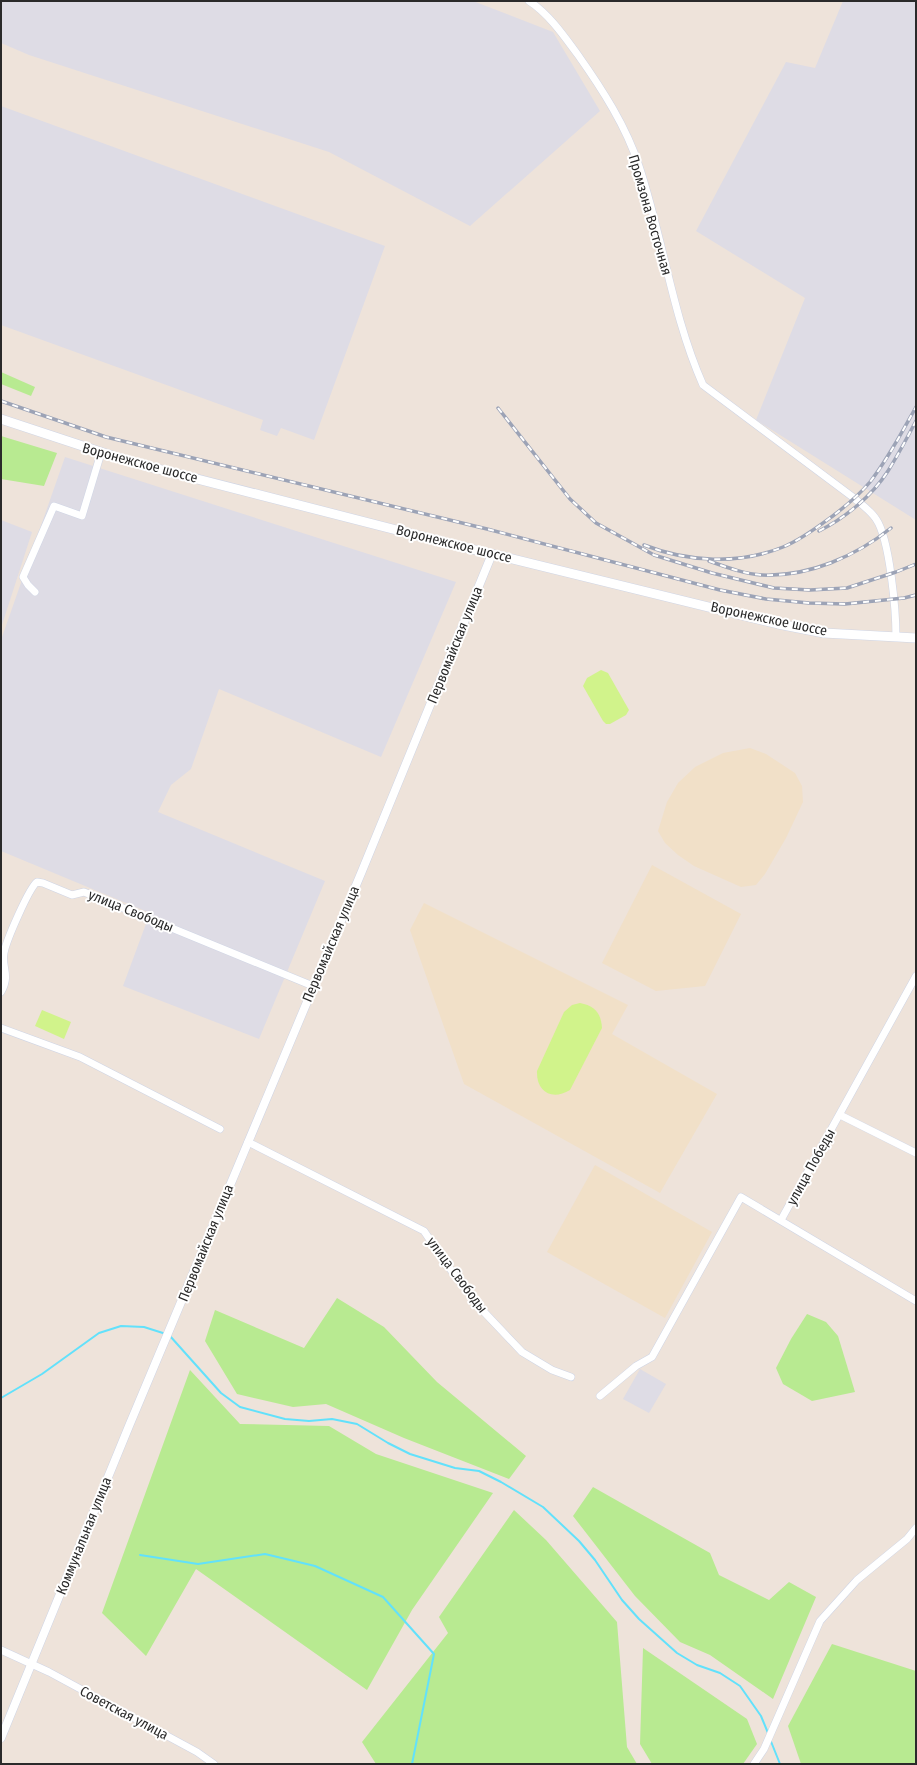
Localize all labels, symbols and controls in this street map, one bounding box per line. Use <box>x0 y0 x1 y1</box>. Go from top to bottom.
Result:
street label: Промзона Восточная <box>625 153 675 277</box>
street label: Воронежское шоссе <box>80 439 200 487</box>
street label: Воронежское шоссе <box>394 521 514 567</box>
street label: Первомайская улица <box>424 584 486 706</box>
street label: Воронежское шоссе <box>709 598 829 640</box>
street label: Первомайская улица <box>299 883 363 1005</box>
street label: улица Свободы <box>86 886 176 936</box>
street label: улица Победы <box>783 1126 839 1208</box>
street label: Первомайская улица <box>175 1182 237 1304</box>
street label: улица Свободы <box>423 1234 491 1316</box>
street label: Коммунальная улица <box>53 1475 115 1597</box>
street label: Советская улица <box>77 1683 171 1743</box>

